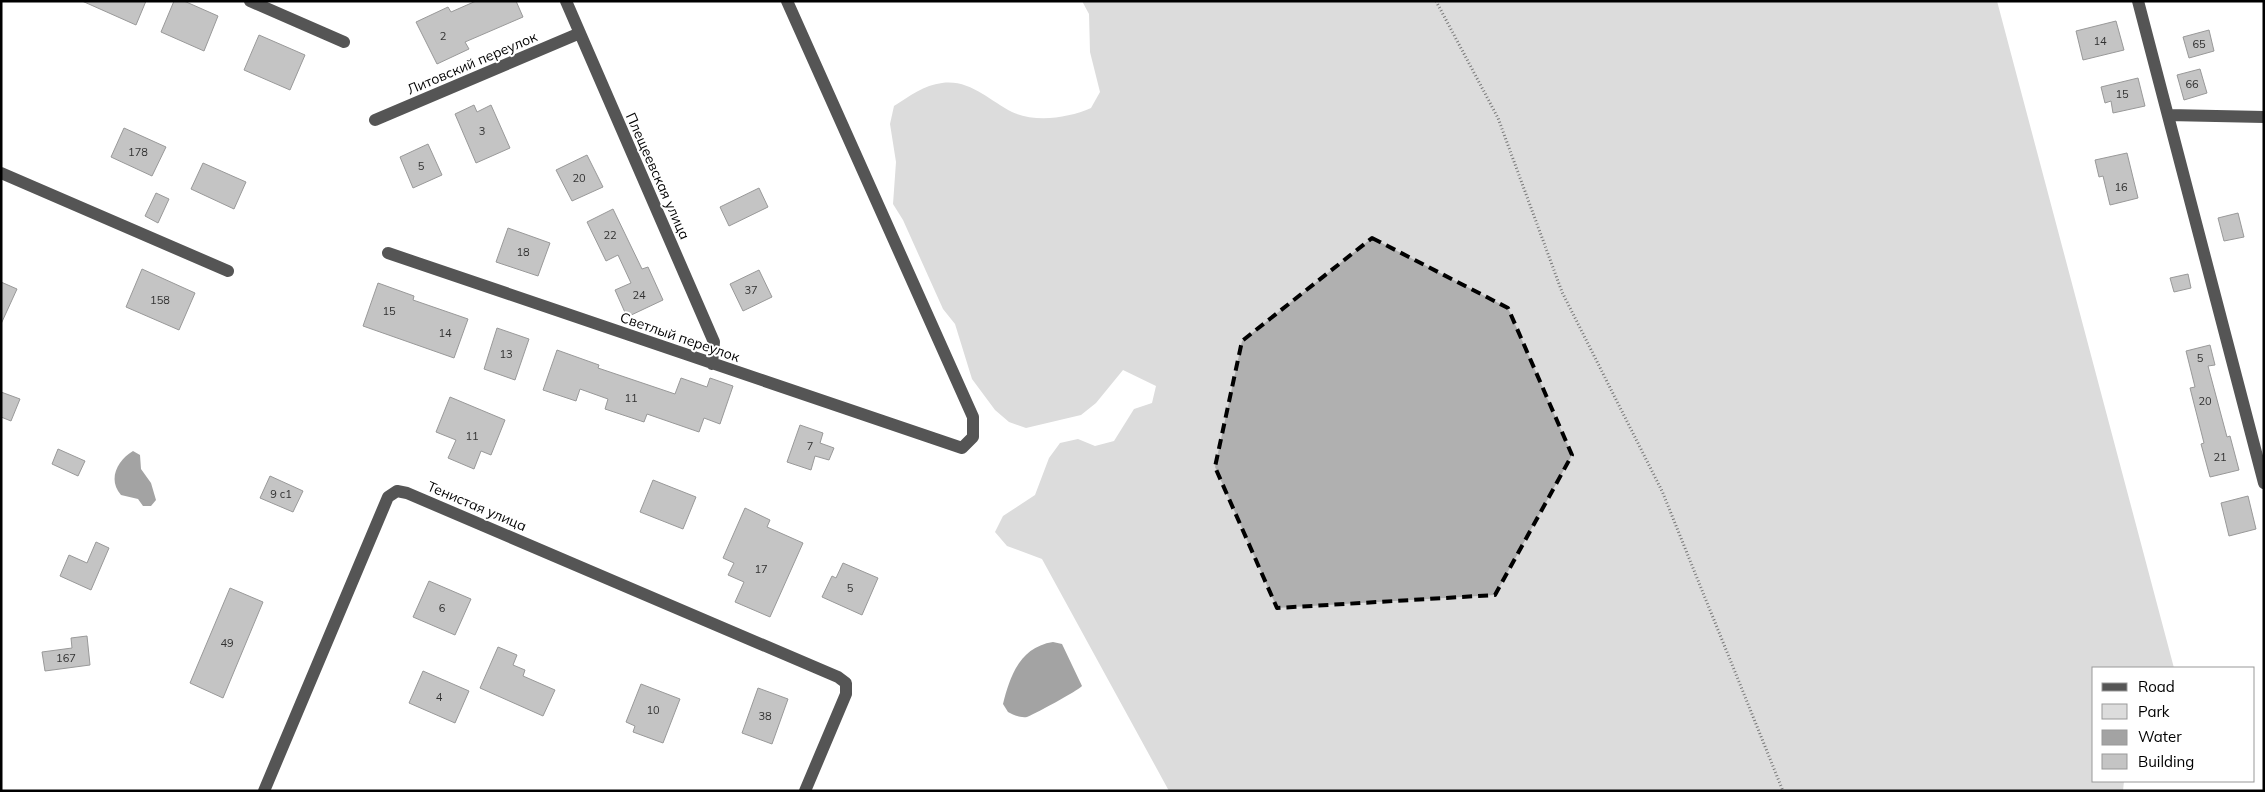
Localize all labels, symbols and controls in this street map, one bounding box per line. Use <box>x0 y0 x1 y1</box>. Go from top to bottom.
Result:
street label: Литовский переулок <box>404 27 540 99</box>
house number: 2 <box>440 29 447 43</box>
house number: 14 <box>2093 34 2107 48</box>
house number: 65 <box>2192 37 2206 51</box>
house number: 66 <box>2185 77 2199 91</box>
house number: 15 <box>2115 87 2129 101</box>
street label: Плещеевская улица <box>622 110 694 242</box>
house number: 3 <box>479 124 485 138</box>
house number: 178 <box>128 145 148 159</box>
house number: 5 <box>418 159 425 173</box>
house number: 20 <box>572 171 586 185</box>
house number: 16 <box>2114 180 2128 194</box>
house number: 22 <box>603 228 617 242</box>
house number: 18 <box>516 245 530 259</box>
house number: 37 <box>744 283 758 297</box>
house number: 24 <box>632 288 646 302</box>
house number: 158 <box>150 293 170 307</box>
house number: 15 <box>382 304 396 318</box>
street label: Светлый переулок <box>618 308 743 366</box>
house number: 14 <box>438 326 452 340</box>
house number: 13 <box>499 347 513 361</box>
house number: 5 <box>2197 351 2204 365</box>
house number: 11 <box>624 391 638 405</box>
house number: 20 <box>2198 394 2212 408</box>
house number: 11 <box>465 429 479 443</box>
house number: 7 <box>807 439 813 453</box>
house number: 21 <box>2213 450 2227 464</box>
street label: Тенистая улица <box>425 477 529 535</box>
house number: 9 с1 <box>270 487 292 501</box>
house number: 17 <box>754 562 768 576</box>
house number: 5 <box>847 581 854 595</box>
house number: 6 <box>439 601 446 615</box>
house number: 49 <box>220 636 234 650</box>
house number: 167 <box>56 651 76 665</box>
legend <box>2092 667 2255 782</box>
text: Road <box>2138 677 2175 696</box>
house number: 4 <box>436 690 443 704</box>
text: Park <box>2138 702 2170 721</box>
house number: 10 <box>646 703 660 717</box>
house number: 38 <box>758 709 772 723</box>
text: Water <box>2138 727 2182 746</box>
text: Building <box>2138 752 2194 771</box>

